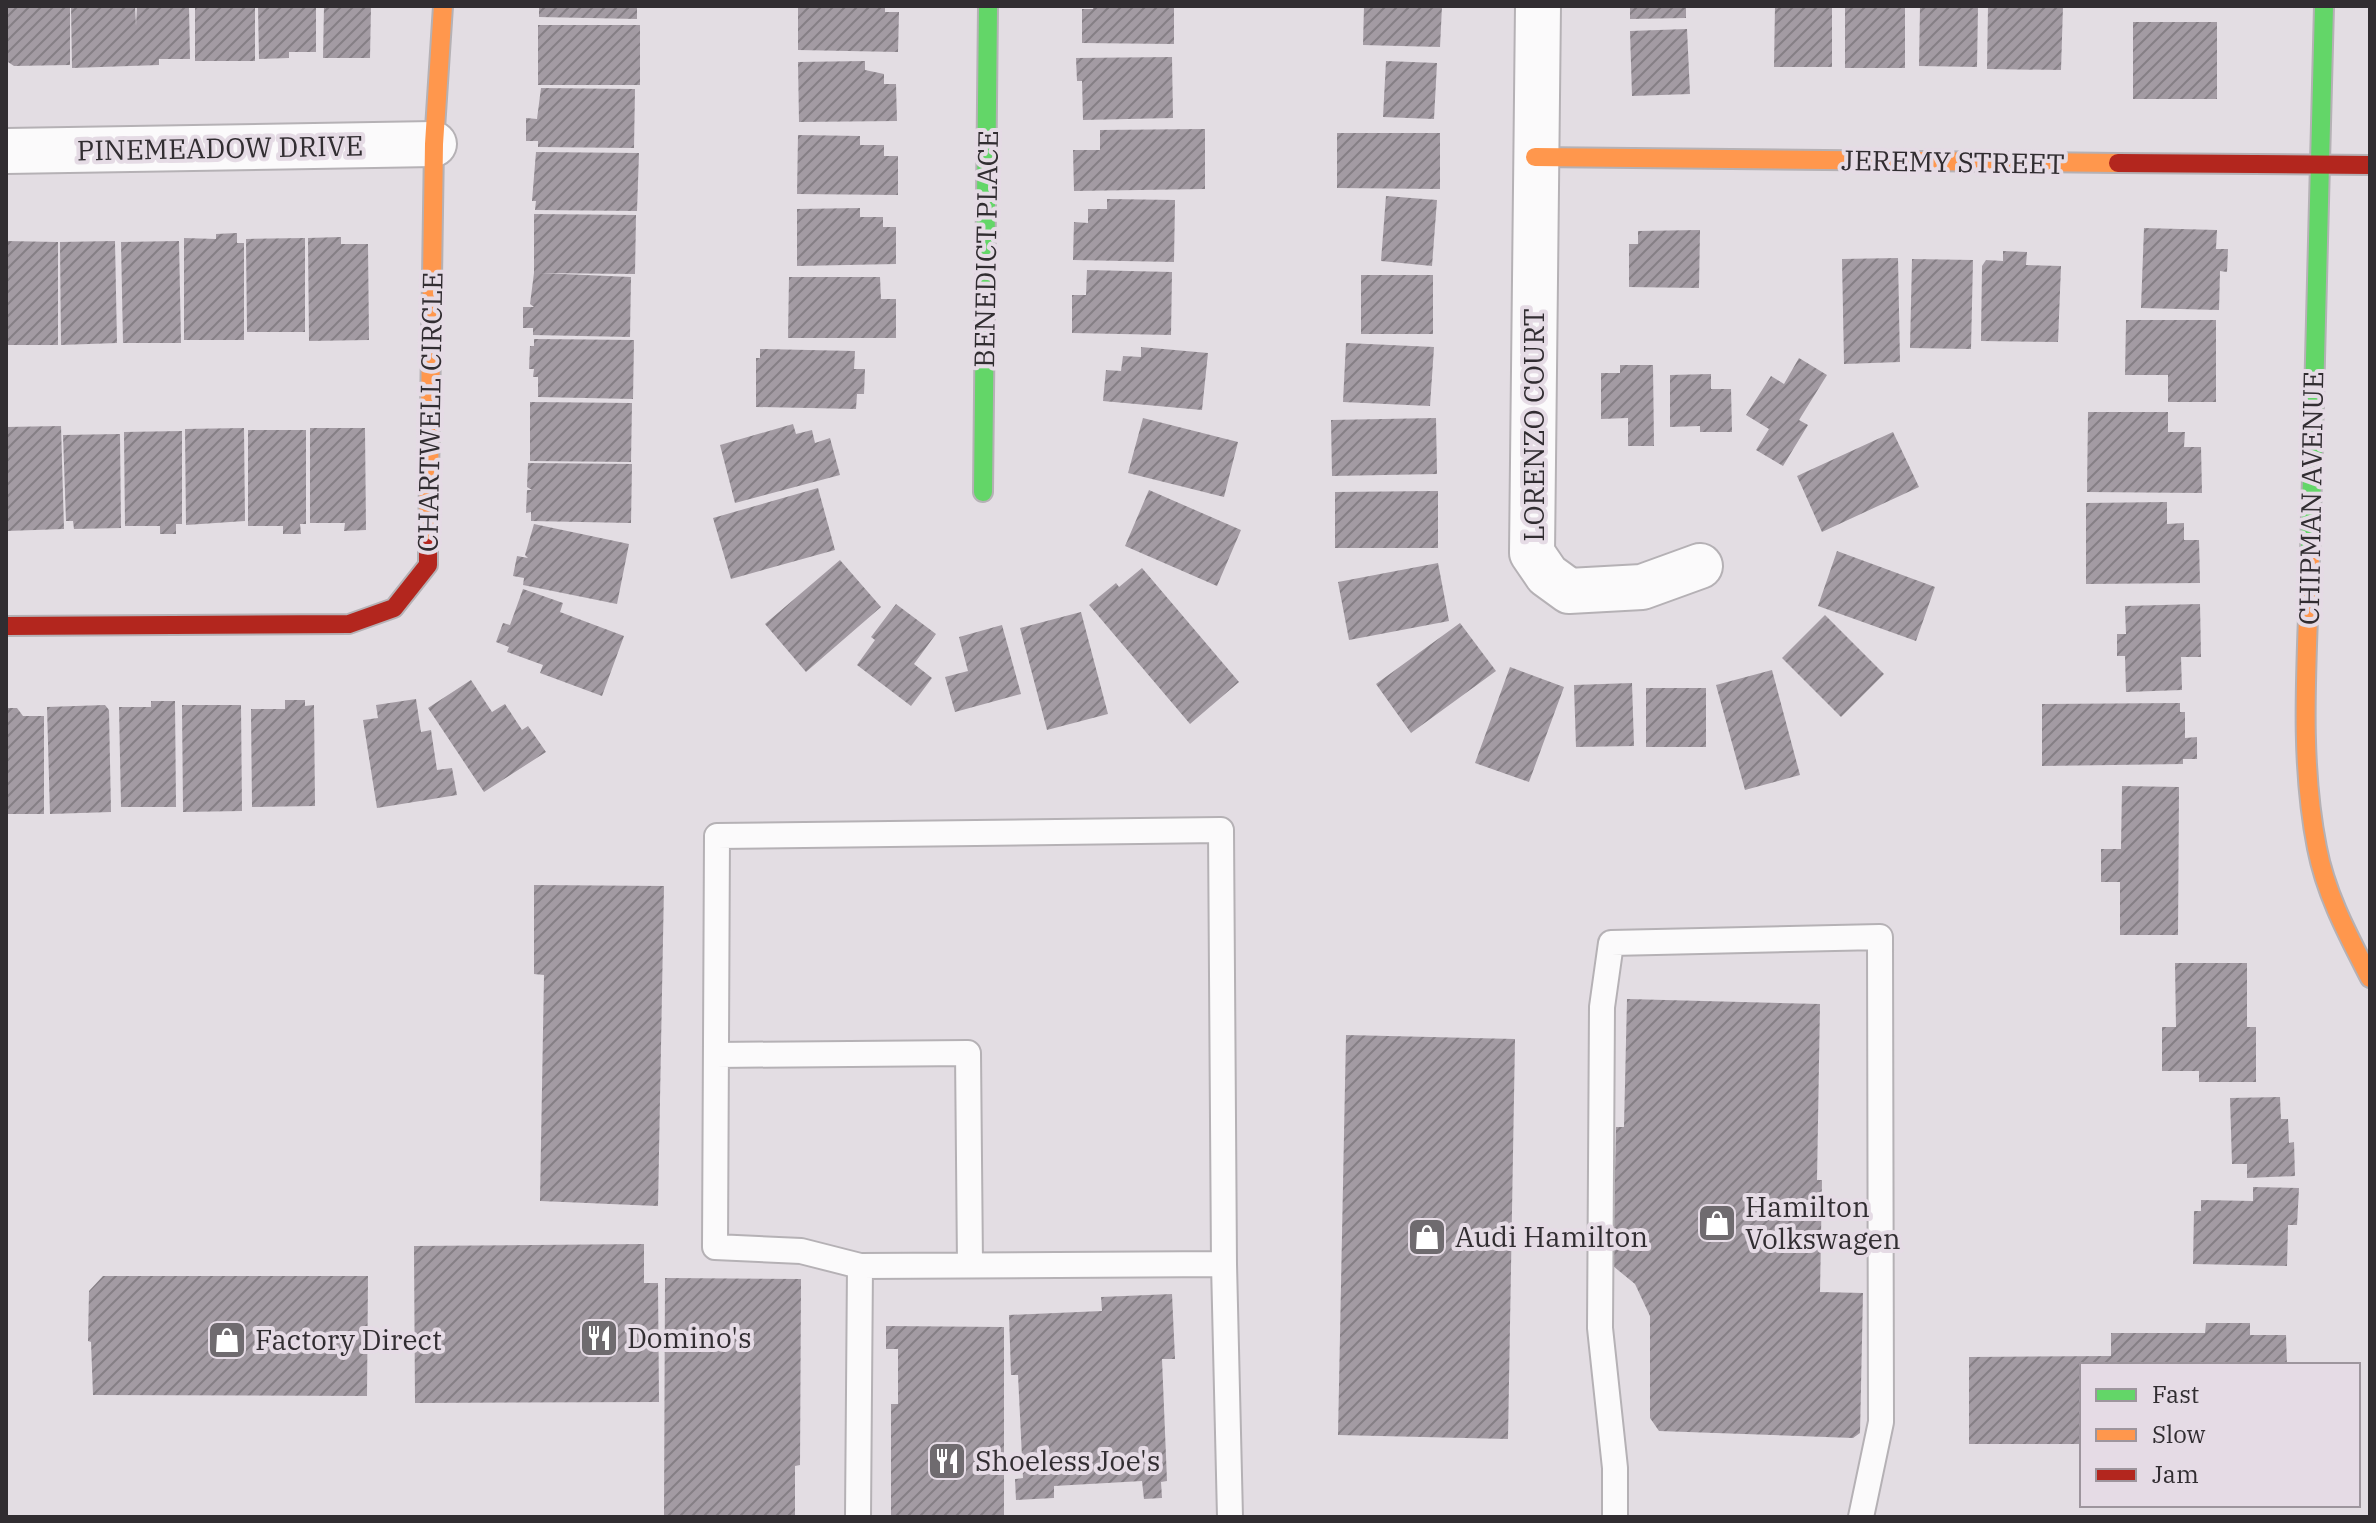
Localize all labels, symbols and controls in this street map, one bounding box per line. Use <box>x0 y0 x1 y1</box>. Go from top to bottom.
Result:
street label: PINEMEADOW DRIVE <box>76 127 364 168</box>
street label: BENEDICT PLACE <box>965 130 1006 368</box>
street label: JEREMY STREET <box>1841 141 2065 182</box>
street label: CHARTWELL CIRCLE <box>409 272 450 552</box>
street label: LORENZO COURT <box>1515 308 1552 542</box>
street label: CHIPMAN AVENUE <box>2290 371 2331 625</box>
place label: Hamilton Volkswagen <box>1745 1188 1901 1257</box>
shop icon: Hamilton Volkswagen <box>1696 1202 1738 1244</box>
shop icon: Audi Hamilton <box>1406 1216 1448 1258</box>
place label: Audi Hamilton <box>1455 1218 1648 1255</box>
restaurant icon: Domino's <box>578 1317 620 1359</box>
shop icon: Factory Direct <box>206 1319 248 1361</box>
place label: Domino's <box>627 1319 752 1356</box>
place label: Factory Direct <box>255 1321 442 1358</box>
legend <box>2080 1363 2360 1507</box>
text: Fast <box>2152 1378 2199 1410</box>
text: Slow <box>2152 1418 2206 1450</box>
restaurant icon: Shoeless Joe's <box>926 1440 968 1482</box>
place label: Shoeless Joe's <box>975 1442 1161 1479</box>
text: Jam <box>2152 1458 2199 1490</box>

